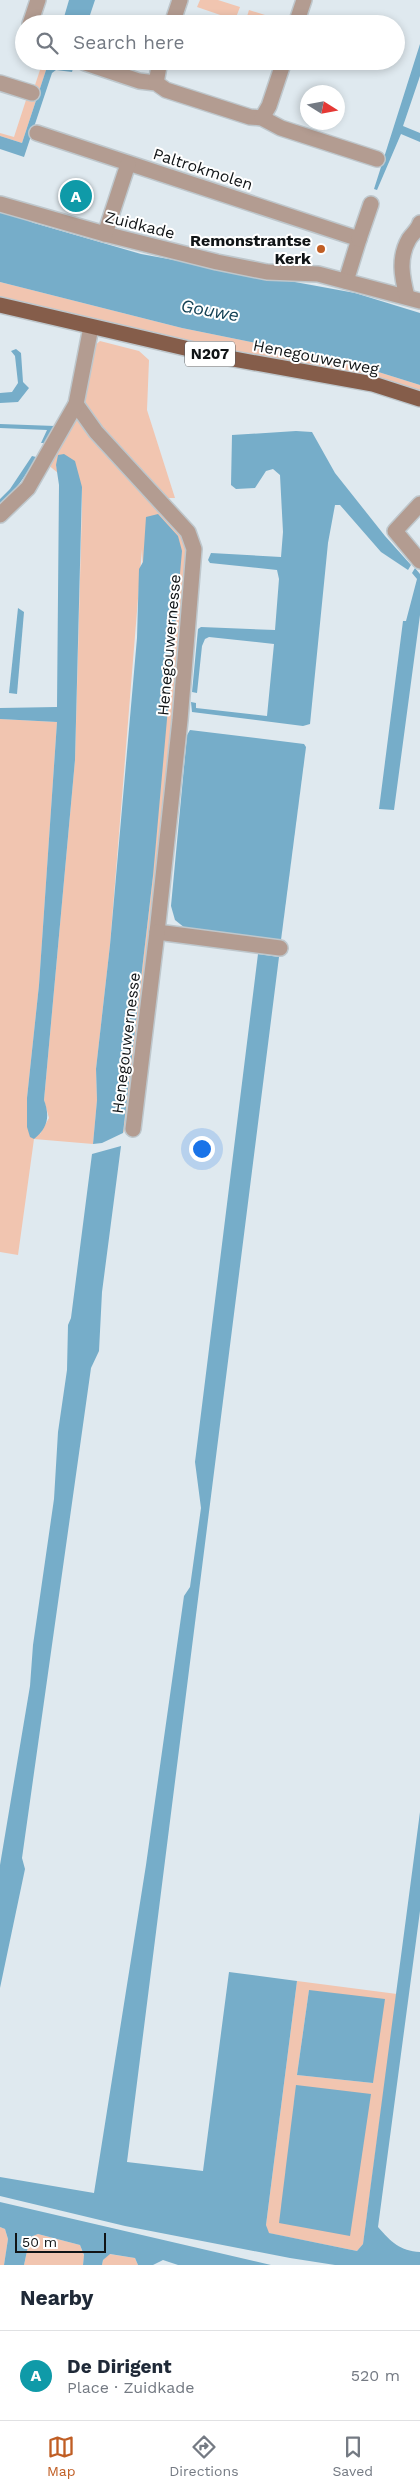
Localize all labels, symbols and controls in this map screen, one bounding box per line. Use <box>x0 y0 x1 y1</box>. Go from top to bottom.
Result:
search box <box>15 15 405 70</box>
icon: search <box>33 29 61 57</box>
text: Search here <box>73 31 184 54</box>
north arrow <box>300 85 345 130</box>
street label: Paltrokmolen <box>151 144 255 194</box>
pin: A <box>60 177 92 215</box>
street label: Zuidkade <box>103 207 177 243</box>
place label: Remonstrantse Kerk <box>190 231 311 268</box>
marker: Remonstrantse Kerk <box>315 243 327 255</box>
water label: Gouwe <box>179 295 241 325</box>
street label: Henegouwerweg <box>252 335 381 379</box>
road number: N207 <box>185 342 235 366</box>
street label: Henegouwernesse <box>153 573 185 717</box>
street label: Henegouwernesse <box>108 971 144 1115</box>
your location <box>189 1136 215 1162</box>
scale bar <box>15 2230 106 2253</box>
text: 50 m <box>22 2234 57 2250</box>
text: Nearby <box>20 2285 93 2310</box>
text: De Dirigent <box>67 2355 172 2378</box>
text: A <box>31 2366 41 2385</box>
text: 520 m <box>351 2366 400 2385</box>
text: Place · Zuidkade <box>67 2378 195 2397</box>
tab: Map <box>47 2433 76 2479</box>
tab: Directions <box>169 2433 239 2479</box>
tab: Saved <box>332 2433 373 2479</box>

